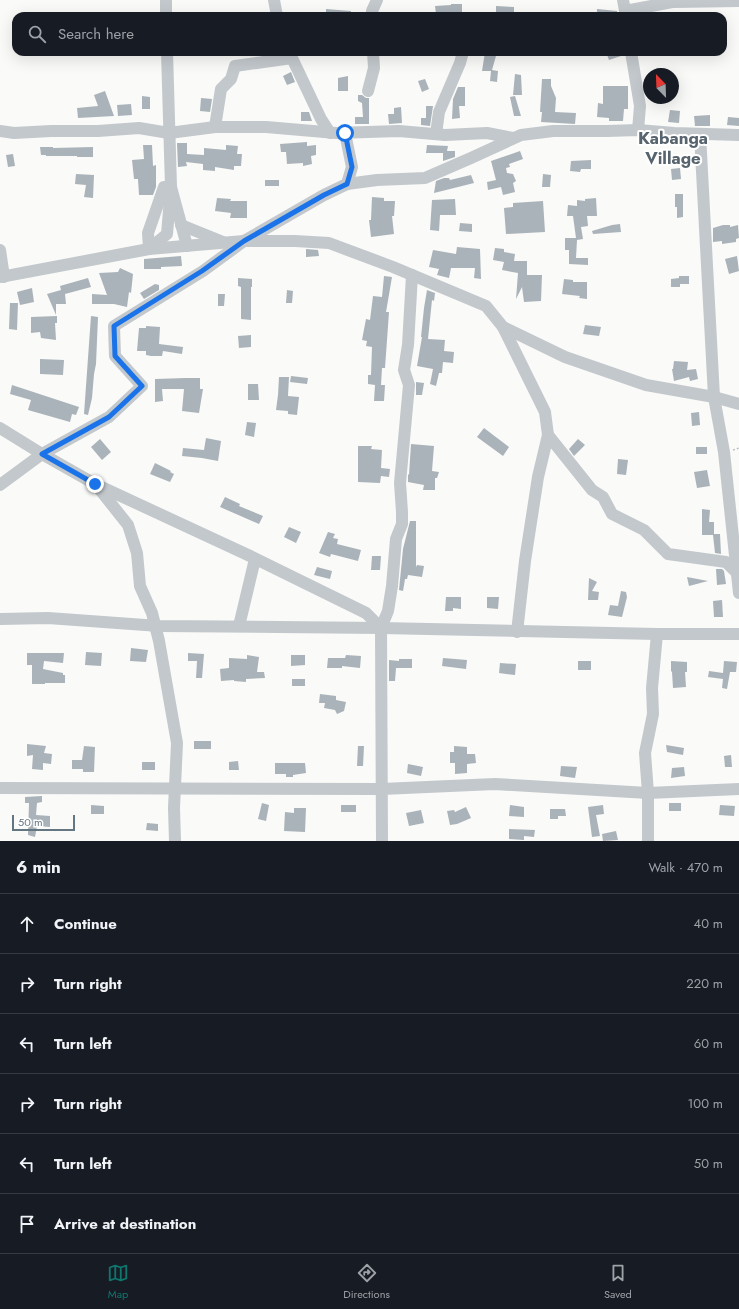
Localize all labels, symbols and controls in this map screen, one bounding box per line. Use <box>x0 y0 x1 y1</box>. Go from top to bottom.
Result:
search box <box>12 12 727 56</box>
icon: search <box>26 23 48 45</box>
text: Search here <box>58 23 134 45</box>
north arrow <box>643 68 679 104</box>
route start <box>336 124 354 142</box>
district label: Kabanga Village <box>638 126 708 170</box>
route end <box>86 475 104 493</box>
scale bar <box>12 813 75 832</box>
text: 50 m <box>18 814 43 830</box>
text: 6 min <box>16 855 61 879</box>
text: Walk · 470 m <box>649 858 723 877</box>
icon: ahead <box>16 913 38 935</box>
text: Continue <box>54 913 117 935</box>
text: 40 m <box>694 914 723 933</box>
icon: right <box>16 973 38 995</box>
text: Turn right <box>54 973 122 995</box>
text: 220 m <box>686 974 723 993</box>
icon: left <box>16 1033 38 1055</box>
text: Turn left <box>54 1033 112 1055</box>
text: 60 m <box>694 1034 723 1053</box>
icon: right <box>16 1093 38 1115</box>
text: Turn right <box>54 1093 122 1115</box>
text: 100 m <box>688 1094 723 1113</box>
icon: left <box>16 1153 38 1175</box>
text: Turn left <box>54 1153 112 1175</box>
text: 50 m <box>694 1154 723 1173</box>
icon: arrive <box>16 1213 38 1235</box>
text: Arrive at destination <box>54 1213 196 1235</box>
tab: Map <box>107 1262 129 1302</box>
tab: Directions <box>343 1262 390 1302</box>
tab: Saved <box>604 1262 632 1302</box>

